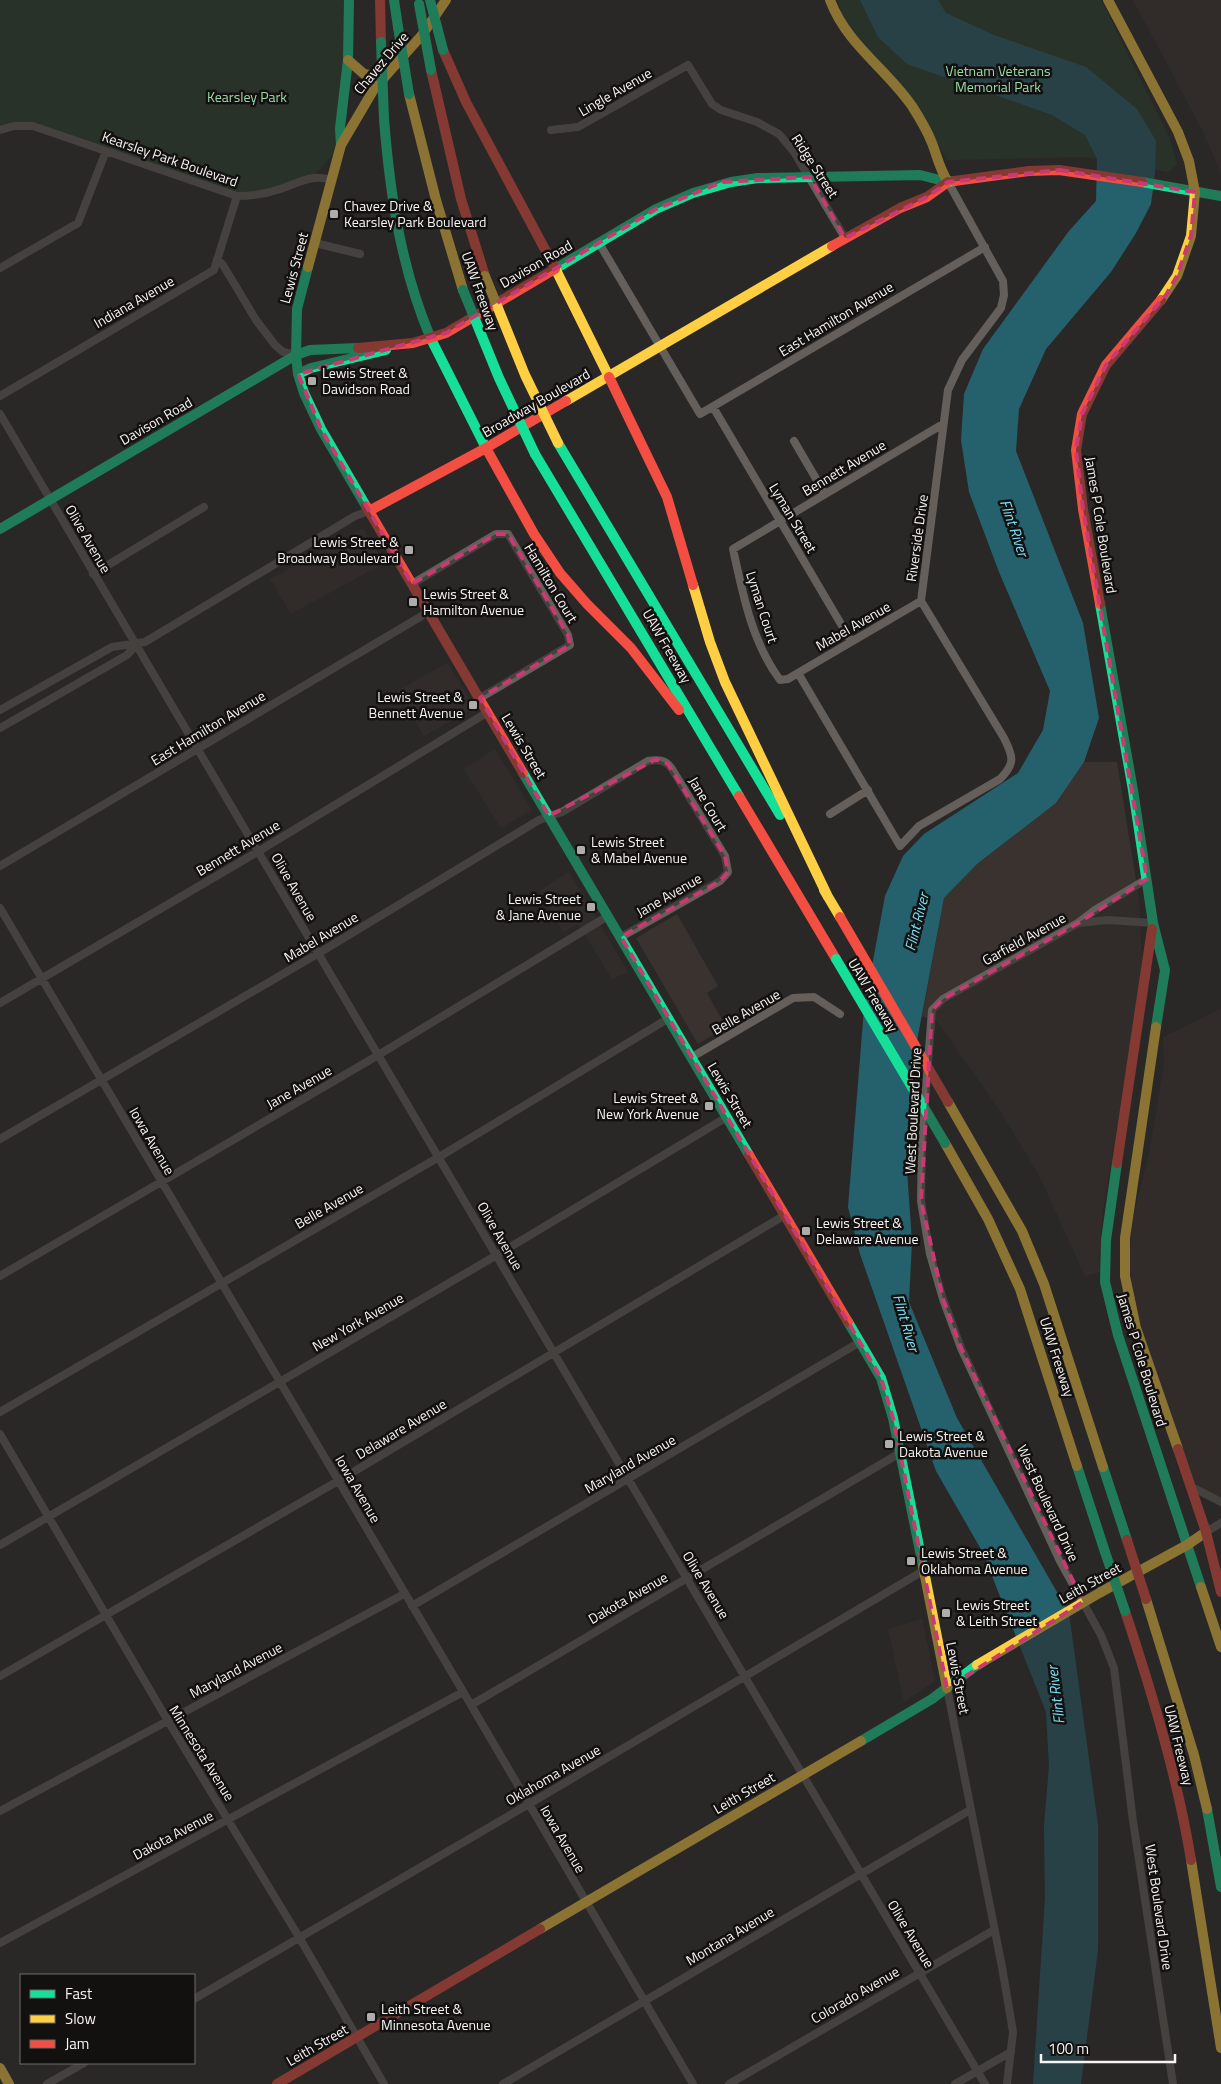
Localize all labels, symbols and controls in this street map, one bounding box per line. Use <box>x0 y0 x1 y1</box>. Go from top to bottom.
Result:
street label: Chavez Drive <box>348 27 413 98</box>
park label: Vietnam Veterans Memorial Park <box>945 60 1051 97</box>
street label: Lingle Avenue <box>574 62 655 121</box>
park label: Kearsley Park <box>207 86 287 107</box>
street label: Kearsley Park Boulevard <box>99 125 241 192</box>
street label: Ridge Street <box>787 130 844 202</box>
place label: Chavez Drive & Kearsley Park Boulevard <box>344 195 486 232</box>
marker: Chavez Drive & Kearsley Park Boulevard <box>328 208 340 220</box>
street label: Lewis Street <box>274 230 313 306</box>
street label: Davison Road <box>496 234 576 293</box>
street label: UAW Freeway <box>456 248 505 333</box>
street label: Indiana Avenue <box>90 270 178 333</box>
street label: East Hamilton Avenue <box>774 276 897 361</box>
place label: Lewis Street & Davidson Road <box>322 362 410 399</box>
street label: Broadway Boulevard <box>478 363 594 442</box>
marker: Lewis Street & Davidson Road <box>306 375 318 387</box>
street label: Davison Road <box>116 391 196 450</box>
street label: Bennett Avenue <box>798 434 890 501</box>
street label: James P Cole Boulevard <box>1080 455 1123 595</box>
street label: Lyman Street <box>764 479 823 557</box>
street label: Riverside Drive <box>900 493 933 583</box>
water label: Flint River <box>994 496 1036 562</box>
street label: Olive Avenue <box>60 501 117 577</box>
place label: Lewis Street & Broadway Boulevard <box>277 531 399 568</box>
street label: Hamilton Court <box>519 539 584 627</box>
marker: Lewis Street & Broadway Boulevard <box>403 544 415 556</box>
street label: Lyman Court <box>741 568 784 645</box>
place label: Lewis Street & Hamilton Avenue <box>423 583 524 620</box>
marker: Lewis Street & Hamilton Avenue <box>407 596 419 608</box>
street label: Mabel Avenue <box>811 596 894 655</box>
street label: UAW Freeway <box>638 605 697 687</box>
street label: East Hamilton Avenue <box>146 685 269 770</box>
place label: Lewis Street & Bennett Avenue <box>369 686 463 723</box>
marker: Lewis Street & Bennett Avenue <box>467 699 479 711</box>
street label: Lewis Street <box>497 709 552 783</box>
street label: Jane Court <box>684 772 733 835</box>
street label: Bennett Avenue <box>192 814 284 881</box>
place label: Lewis Street & Mabel Avenue <box>591 831 687 868</box>
marker: Lewis Street & Mabel Avenue <box>575 844 587 856</box>
street label: Olive Avenue <box>266 849 323 925</box>
street label: Jane Avenue <box>632 867 705 922</box>
place label: Lewis Street & Jane Avenue <box>496 888 581 925</box>
water label: Flint River <box>898 888 935 953</box>
marker: Lewis Street & Jane Avenue <box>585 901 597 913</box>
street label: Mabel Avenue <box>280 906 362 967</box>
street label: Garfield Avenue <box>978 907 1069 970</box>
street label: UAW Freeway <box>843 954 904 1036</box>
street label: Belle Avenue <box>708 983 784 1040</box>
street label: West Boulevard Drive <box>899 1047 926 1175</box>
street label: Lewis Street <box>703 1058 758 1132</box>
street label: Jane Avenue <box>262 1059 335 1114</box>
place label: Lewis Street & New York Avenue <box>596 1087 699 1124</box>
marker: Lewis Street & New York Avenue <box>703 1100 715 1112</box>
street label: Iowa Avenue <box>125 1103 180 1179</box>
street label: Belle Avenue <box>291 1177 367 1234</box>
street label: Olive Avenue <box>472 1198 529 1274</box>
place label: Lewis Street & Delaware Avenue <box>816 1212 919 1249</box>
marker: Lewis Street & Delaware Avenue <box>800 1225 812 1237</box>
street label: New York Avenue <box>308 1287 407 1356</box>
water label: Flint River <box>887 1291 926 1356</box>
street label: James P Cole Boulevard <box>1112 1291 1173 1429</box>
street label: UAW Freeway <box>1035 1314 1080 1400</box>
street label: Delaware Avenue <box>351 1393 450 1464</box>
place label: Lewis Street & Dakota Avenue <box>899 1425 988 1462</box>
street label: Maryland Avenue <box>580 1429 679 1498</box>
marker: Lewis Street & Dakota Avenue <box>883 1438 895 1450</box>
street label: West Boulevard Drive <box>1012 1441 1085 1565</box>
street label: Iowa Avenue <box>331 1451 386 1527</box>
place label: Lewis Street & Oklahoma Avenue <box>921 1542 1028 1579</box>
street label: Olive Avenue <box>678 1547 735 1623</box>
marker: Lewis Street & Oklahoma Avenue <box>905 1555 917 1567</box>
street label: Leith Street <box>1055 1557 1125 1608</box>
street label: Dakota Avenue <box>584 1566 671 1629</box>
place label: Lewis Street & Leith Street <box>956 1594 1037 1631</box>
marker: Lewis Street & Leith Street <box>940 1607 952 1619</box>
street label: Maryland Avenue <box>186 1636 286 1703</box>
street label: Lewis Street <box>941 1640 976 1716</box>
water label: Flint River <box>1040 1662 1071 1726</box>
street label: Minnesota Avenue <box>164 1701 240 1805</box>
street label: UAW Freeway <box>1159 1702 1200 1788</box>
street label: Oklahoma Avenue <box>501 1739 604 1810</box>
street label: Leith Street <box>709 1766 779 1819</box>
street label: Iowa Avenue <box>536 1801 591 1877</box>
street label: Dakota Avenue <box>129 1804 217 1865</box>
street label: West Boulevard Drive <box>1140 1843 1179 1971</box>
street label: Olive Avenue <box>883 1896 940 1972</box>
street label: Montana Avenue <box>682 1901 778 1970</box>
street label: Colorado Avenue <box>807 1961 903 2028</box>
legend <box>20 1974 195 2064</box>
text: Fast <box>65 1982 93 2005</box>
place label: Leith Street & Minnesota Avenue <box>381 1998 491 2035</box>
text: Slow <box>65 2007 96 2030</box>
marker: Leith Street & Minnesota Avenue <box>365 2011 377 2023</box>
street label: Leith Street <box>282 2018 352 2071</box>
text: Jam <box>65 2032 89 2055</box>
scale bar <box>1041 2032 1175 2064</box>
text: 100 m <box>1048 2037 1089 2060</box>

